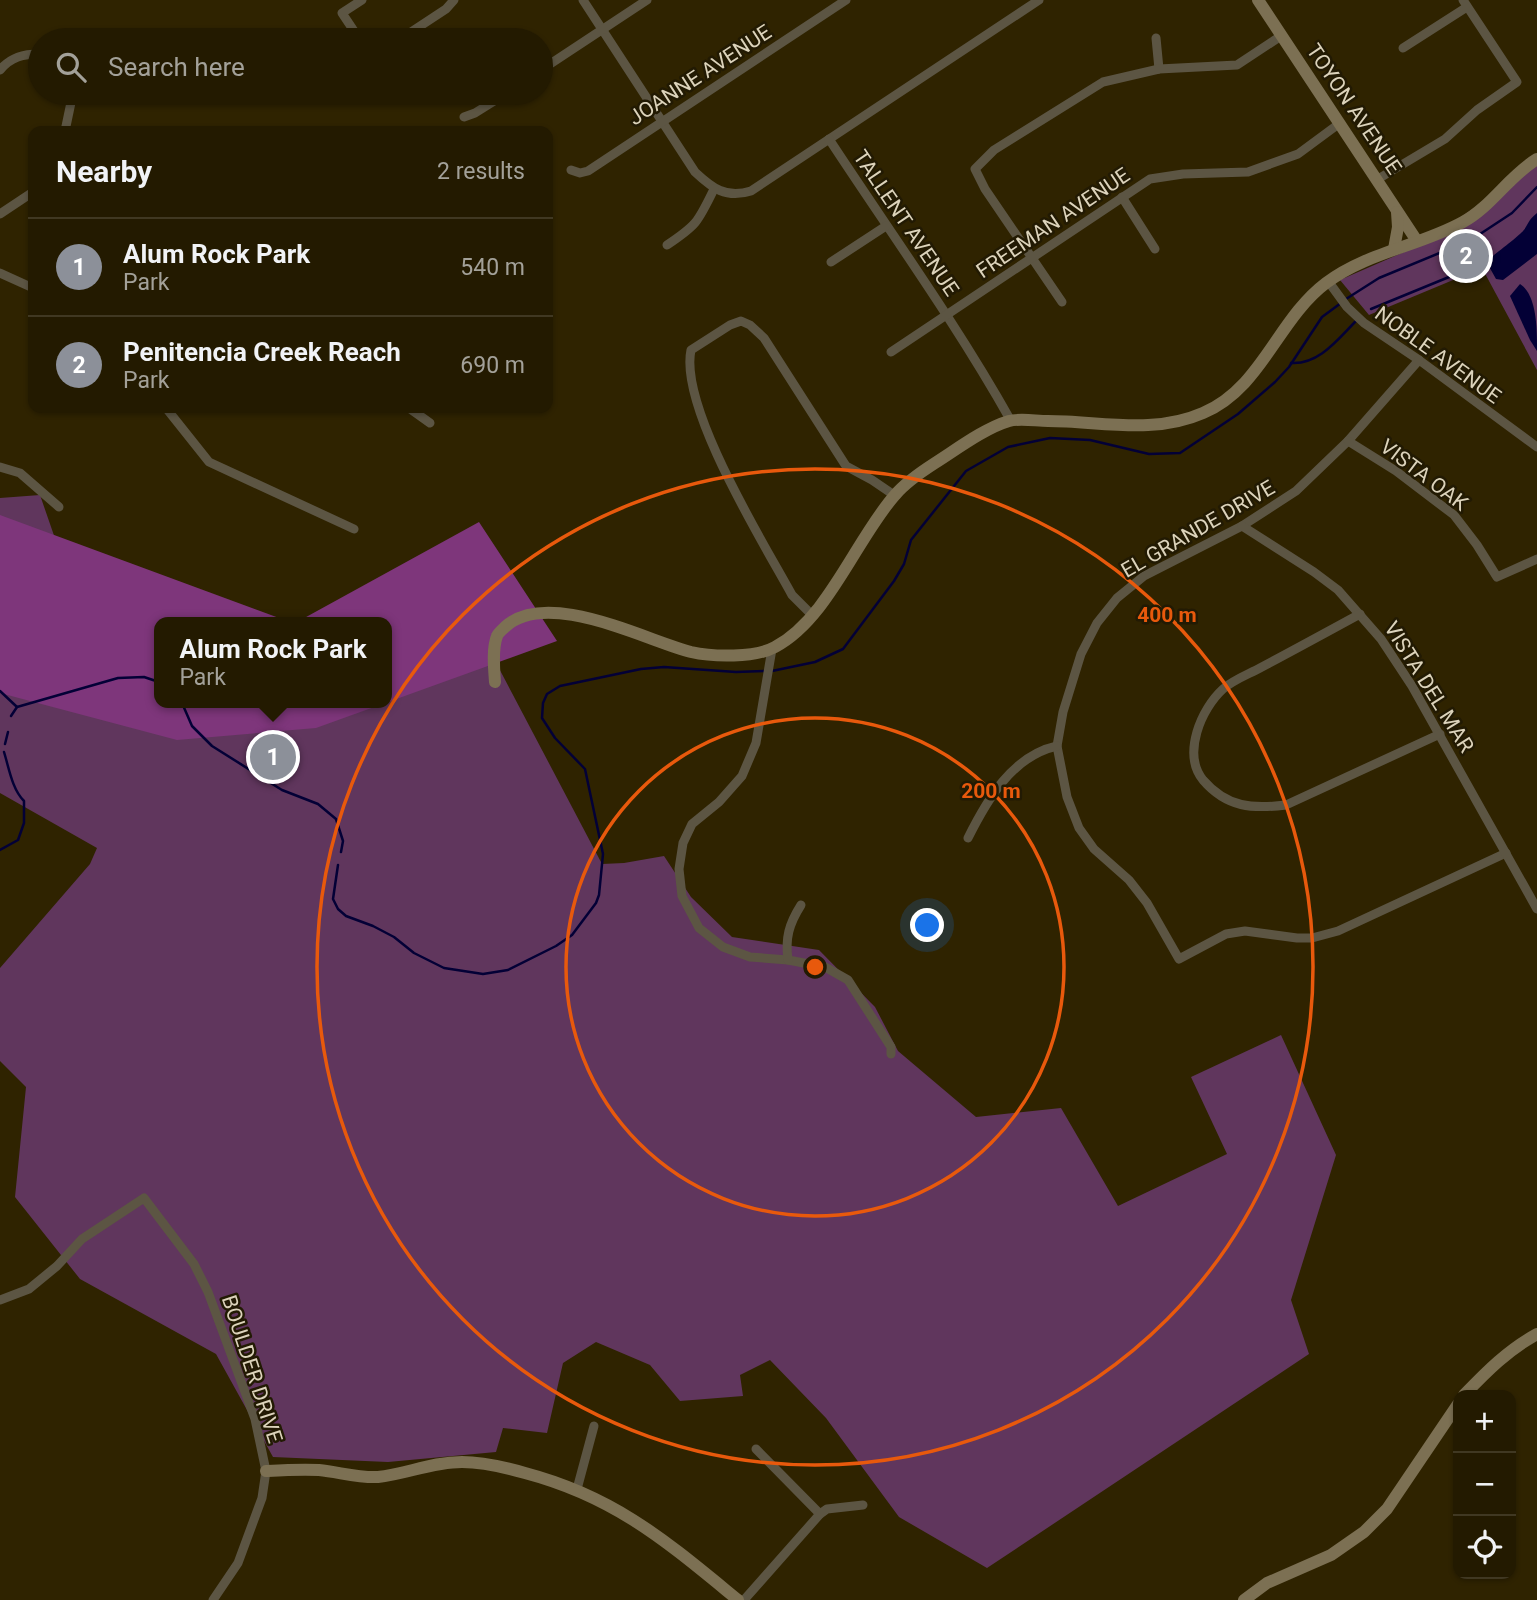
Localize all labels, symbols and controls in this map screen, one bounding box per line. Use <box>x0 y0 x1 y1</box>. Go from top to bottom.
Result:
street label: JOANNE AVENUE <box>624 20 776 130</box>
search box <box>28 28 553 105</box>
street label: TOYON AVENUE <box>1302 39 1406 179</box>
icon: search <box>52 48 90 86</box>
text: Search here <box>108 52 245 82</box>
street label: TALLENT AVENUE <box>848 146 964 300</box>
text: Nearby <box>56 154 152 189</box>
text: 2 results <box>437 158 525 185</box>
street label: FREEMAN AVENUE <box>972 163 1134 283</box>
pin: 2 <box>1443 230 1489 282</box>
text: Alum Rock Park <box>123 239 310 269</box>
text: 1 <box>72 254 86 281</box>
text: 540 m <box>460 254 525 281</box>
text: Park <box>123 269 169 296</box>
street label: NOBLE AVENUE <box>1370 301 1506 409</box>
text: Penitencia Creek Reach <box>123 337 401 367</box>
text: 2 <box>72 352 86 379</box>
text: 690 m <box>460 352 525 379</box>
text: Park <box>123 367 169 394</box>
street label: VISTA OAK <box>1376 434 1473 516</box>
street label: EL GRANDE DRIVE <box>1117 475 1279 583</box>
text: 400 m <box>1137 603 1197 627</box>
popup <box>154 617 392 708</box>
street label: VISTA DEL MAR <box>1379 617 1479 757</box>
text: Alum Rock Park <box>179 634 367 664</box>
text: Park <box>179 664 226 691</box>
pin: 1 <box>250 731 296 783</box>
text: 200 m <box>961 779 1021 803</box>
your location <box>910 908 944 942</box>
centre of rings <box>803 955 827 979</box>
street label: BOULDER DRIVE <box>217 1292 287 1446</box>
map controls <box>1453 1390 1516 1579</box>
button: + <box>1453 1390 1516 1453</box>
button: − <box>1453 1453 1516 1516</box>
button: locate <box>1453 1516 1516 1579</box>

